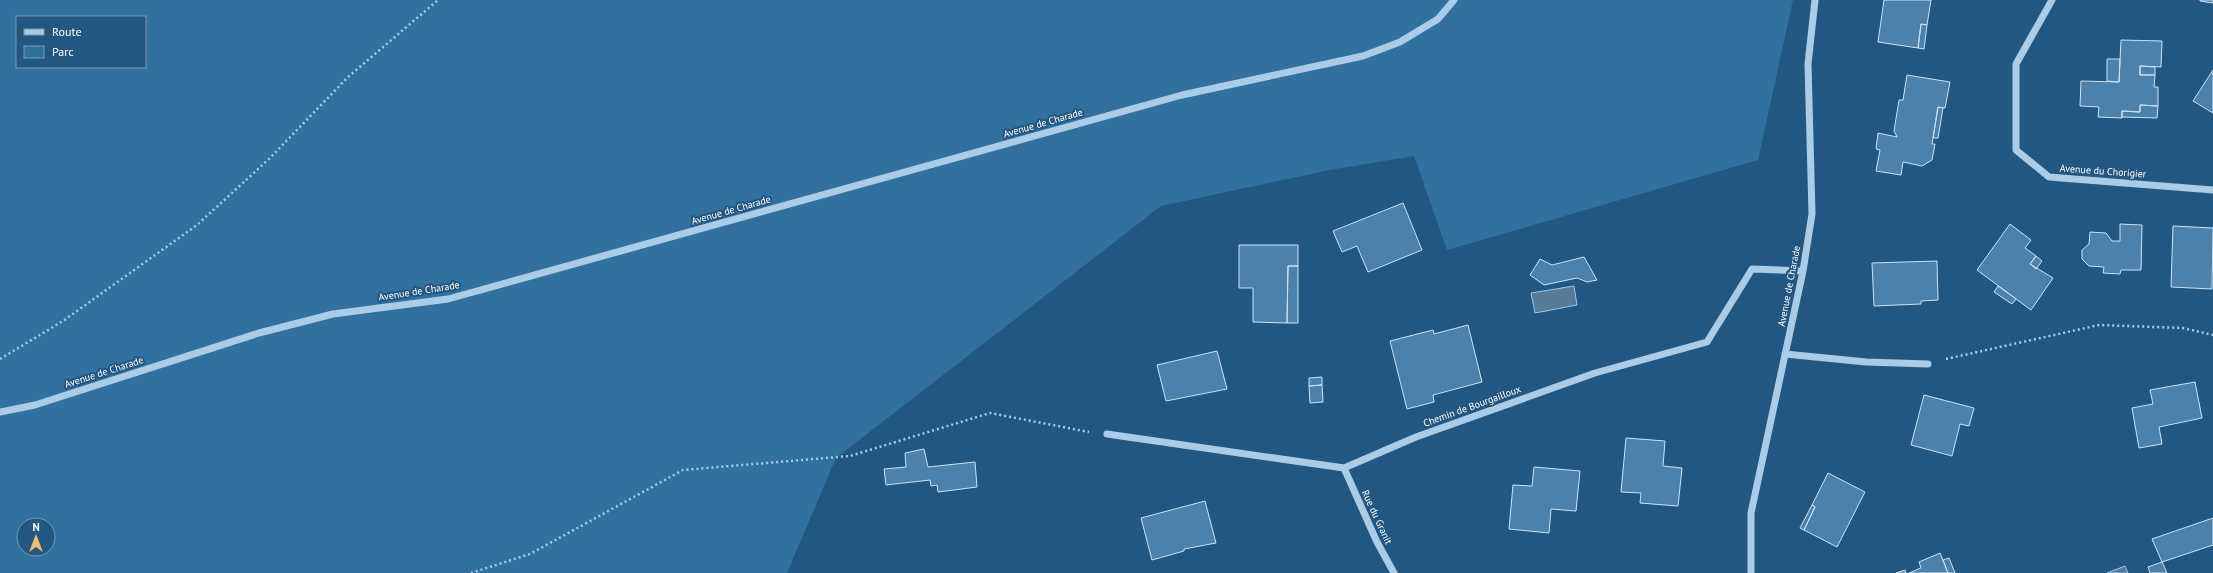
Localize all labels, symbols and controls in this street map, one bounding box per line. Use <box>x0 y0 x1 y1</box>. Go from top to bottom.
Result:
legend <box>16 16 146 68</box>
text: Route <box>52 24 82 39</box>
text: Parc <box>52 44 74 59</box>
street label: Avenue de Charade <box>1002 105 1084 141</box>
street label: Avenue du Chorigier <box>2059 161 2147 181</box>
street label: Avenue de Charade <box>690 192 772 228</box>
street label: Avenue de Charade <box>1775 245 1803 327</box>
street label: Avenue de Charade <box>377 278 461 304</box>
street label: Avenue de Charade <box>63 353 145 391</box>
street label: Chemin de Bourgailloux <box>1421 382 1523 430</box>
street label: Rue du Granit <box>1359 488 1395 547</box>
north arrow <box>16 517 56 557</box>
text: N <box>32 520 40 534</box>

